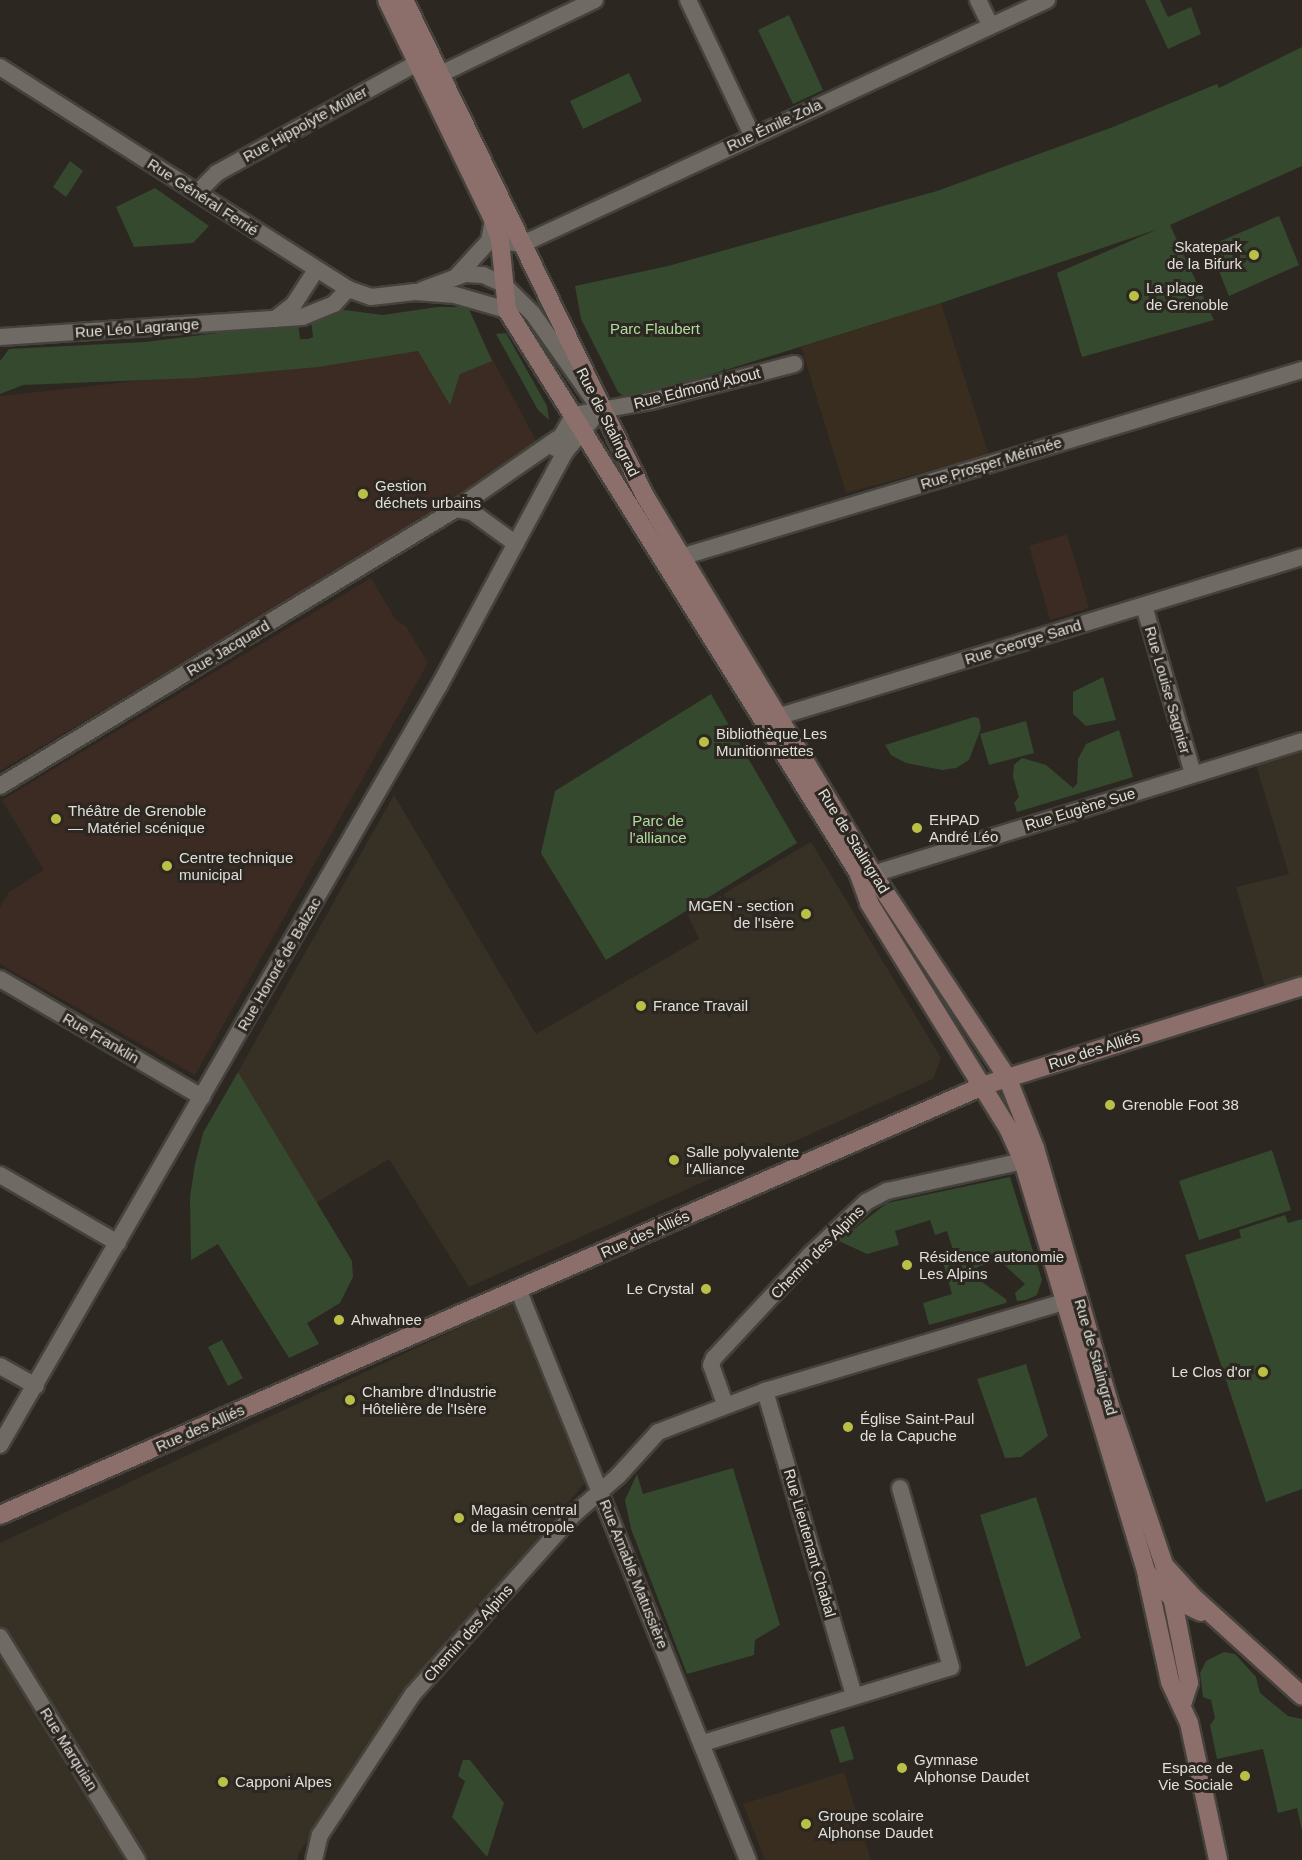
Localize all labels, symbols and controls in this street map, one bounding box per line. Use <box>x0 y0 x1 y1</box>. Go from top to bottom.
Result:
street label: Rue Hippolyte Müller <box>240 82 370 166</box>
street label: Rue Émile Zola <box>724 95 824 155</box>
street label: Rue Général Ferrié <box>144 154 262 240</box>
place label: Skatepark de la Bifurk <box>1167 237 1242 272</box>
marker: Skatepark de la Bifurk <box>1247 248 1261 262</box>
place label: La plage de Grenoble <box>1146 278 1229 313</box>
marker: La plage de Grenoble <box>1127 289 1141 303</box>
street label: Rue Léo Lagrange <box>74 315 200 341</box>
park label: Parc Flaubert <box>610 320 700 338</box>
street label: Rue Edmond About <box>631 363 763 413</box>
street label: Rue de Stalingrad <box>573 364 643 480</box>
street label: Rue Prosper Mérimée <box>918 433 1064 493</box>
place label: Gestion déchets urbains <box>375 476 481 511</box>
marker: Gestion déchets urbains <box>356 487 370 501</box>
street label: Rue Jacquard <box>183 616 273 680</box>
street label: Rue George Sand <box>963 616 1083 668</box>
street label: Rue Louise Sagnier <box>1141 624 1195 756</box>
place label: Bibliothèque Les Munitionnettes <box>716 724 827 759</box>
marker: Bibliothèque Les Munitionnettes <box>697 735 711 749</box>
street label: Rue Eugène Sue <box>1023 784 1137 834</box>
street label: Rue de Stalingrad <box>815 785 893 897</box>
place label: Théâtre de Grenoble — Matériel scénique <box>68 801 206 836</box>
place label: EHPAD André Léo <box>929 810 998 845</box>
park label: Parc de l'alliance <box>629 811 687 846</box>
marker: Théâtre de Grenoble — Matériel scénique <box>49 812 63 826</box>
marker: EHPAD André Léo <box>910 821 924 835</box>
place label: Centre technique municipal <box>179 848 293 883</box>
marker: Centre technique municipal <box>160 859 174 873</box>
street label: Rue Honoré de Balzac <box>233 894 325 1034</box>
place label: MGEN - section de l'Isère <box>688 896 794 931</box>
marker: MGEN - section de l'Isère <box>799 907 813 921</box>
place label: France Travail <box>653 997 748 1015</box>
marker: France Travail <box>634 999 648 1013</box>
street label: Rue Franklin <box>60 1009 142 1067</box>
street label: Rue des Alliés <box>1046 1027 1142 1073</box>
place label: Grenoble Foot 38 <box>1122 1096 1239 1114</box>
marker: Grenoble Foot 38 <box>1103 1098 1117 1112</box>
place label: Salle polyvalente l'Alliance <box>686 1142 799 1177</box>
marker: Salle polyvalente l'Alliance <box>667 1153 681 1167</box>
street label: Chemin des Alpins <box>766 1201 868 1303</box>
street label: Rue des Alliés <box>598 1206 692 1262</box>
place label: Résidence autonomie Les Alpins <box>919 1247 1064 1282</box>
marker: Résidence autonomie Les Alpins <box>900 1258 914 1272</box>
place label: Le Crystal <box>626 1280 694 1298</box>
marker: Le Crystal <box>699 1282 713 1296</box>
street label: Rue de Stalingrad <box>1071 1297 1121 1417</box>
place label: Ahwahnee <box>351 1311 422 1329</box>
marker: Ahwahnee <box>332 1313 346 1327</box>
place label: Le Clos d'or <box>1171 1363 1251 1381</box>
marker: Le Clos d'or <box>1256 1365 1270 1379</box>
place label: Chambre d'Industrie Hôtelière de l'Isère <box>362 1382 497 1417</box>
marker: Chambre d'Industrie Hôtelière de l'Isère <box>343 1393 357 1407</box>
street label: Rue des Alliés <box>153 1400 247 1456</box>
place label: Église Saint-Paul de la Capuche <box>860 1409 974 1444</box>
marker: Église Saint-Paul de la Capuche <box>841 1420 855 1434</box>
street label: Rue Lieutenant Chabal <box>780 1467 840 1619</box>
street label: Rue Amable Matussière <box>596 1496 672 1652</box>
place label: Magasin central de la métropole <box>471 1500 577 1535</box>
marker: Magasin central de la métropole <box>452 1511 466 1525</box>
street label: Chemin des Alpins <box>419 1581 517 1685</box>
street label: Rue Marquian <box>36 1704 102 1794</box>
place label: Gymnase Alphonse Daudet <box>914 1750 1029 1785</box>
place label: Espace de Vie Sociale <box>1158 1758 1233 1793</box>
marker: Gymnase Alphonse Daudet <box>895 1761 909 1775</box>
marker: Espace de Vie Sociale <box>1238 1769 1252 1783</box>
place label: Capponi Alpes <box>235 1773 333 1791</box>
marker: Capponi Alpes <box>216 1775 230 1789</box>
place label: Groupe scolaire Alphonse Daudet <box>818 1806 933 1841</box>
marker: Groupe scolaire Alphonse Daudet <box>799 1817 813 1831</box>

